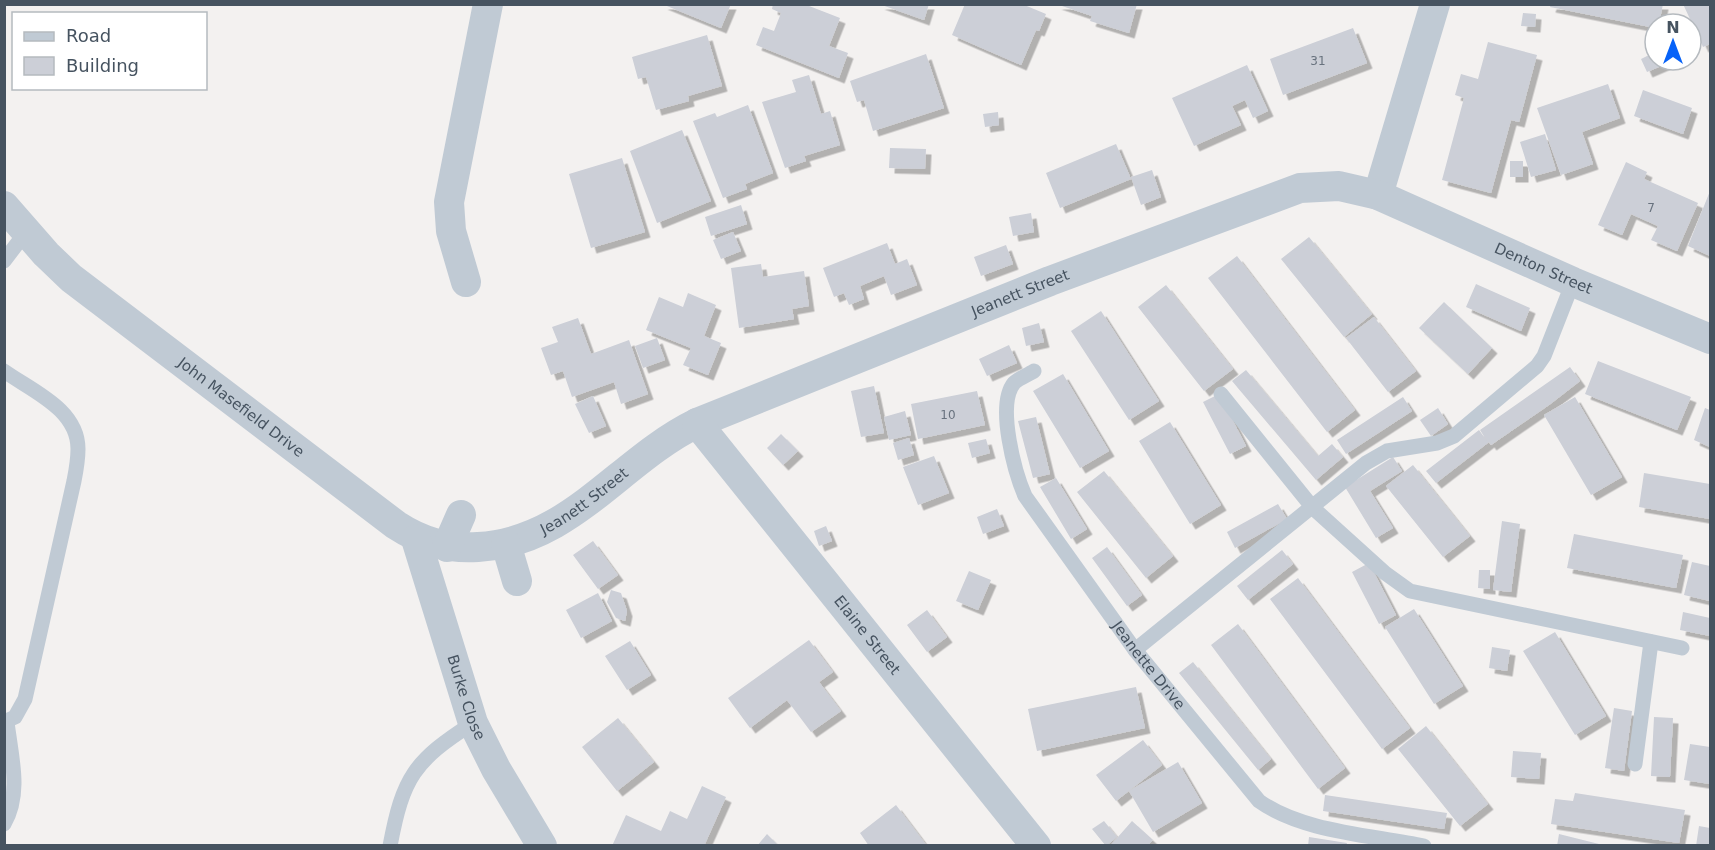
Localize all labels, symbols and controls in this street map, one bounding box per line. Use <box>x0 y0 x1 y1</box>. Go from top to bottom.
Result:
legend <box>12 12 207 90</box>
north arrow <box>1643 12 1703 72</box>
text: N <box>1666 18 1680 37</box>
text: Road <box>66 25 111 46</box>
house number: 31 <box>1310 54 1326 68</box>
text: Building <box>66 55 139 76</box>
house number: 7 <box>1647 201 1655 215</box>
street label: Denton Street <box>1492 239 1595 298</box>
street label: Jeanett Street <box>968 266 1072 321</box>
street label: John Masefield Drive <box>174 353 308 461</box>
house number: 10 <box>940 408 956 422</box>
street label: Jeanett Street <box>537 464 632 539</box>
street label: Elaine Street <box>830 592 904 678</box>
street label: Jeanette Drive <box>1108 617 1189 713</box>
street label: Burke Close <box>443 652 489 743</box>

